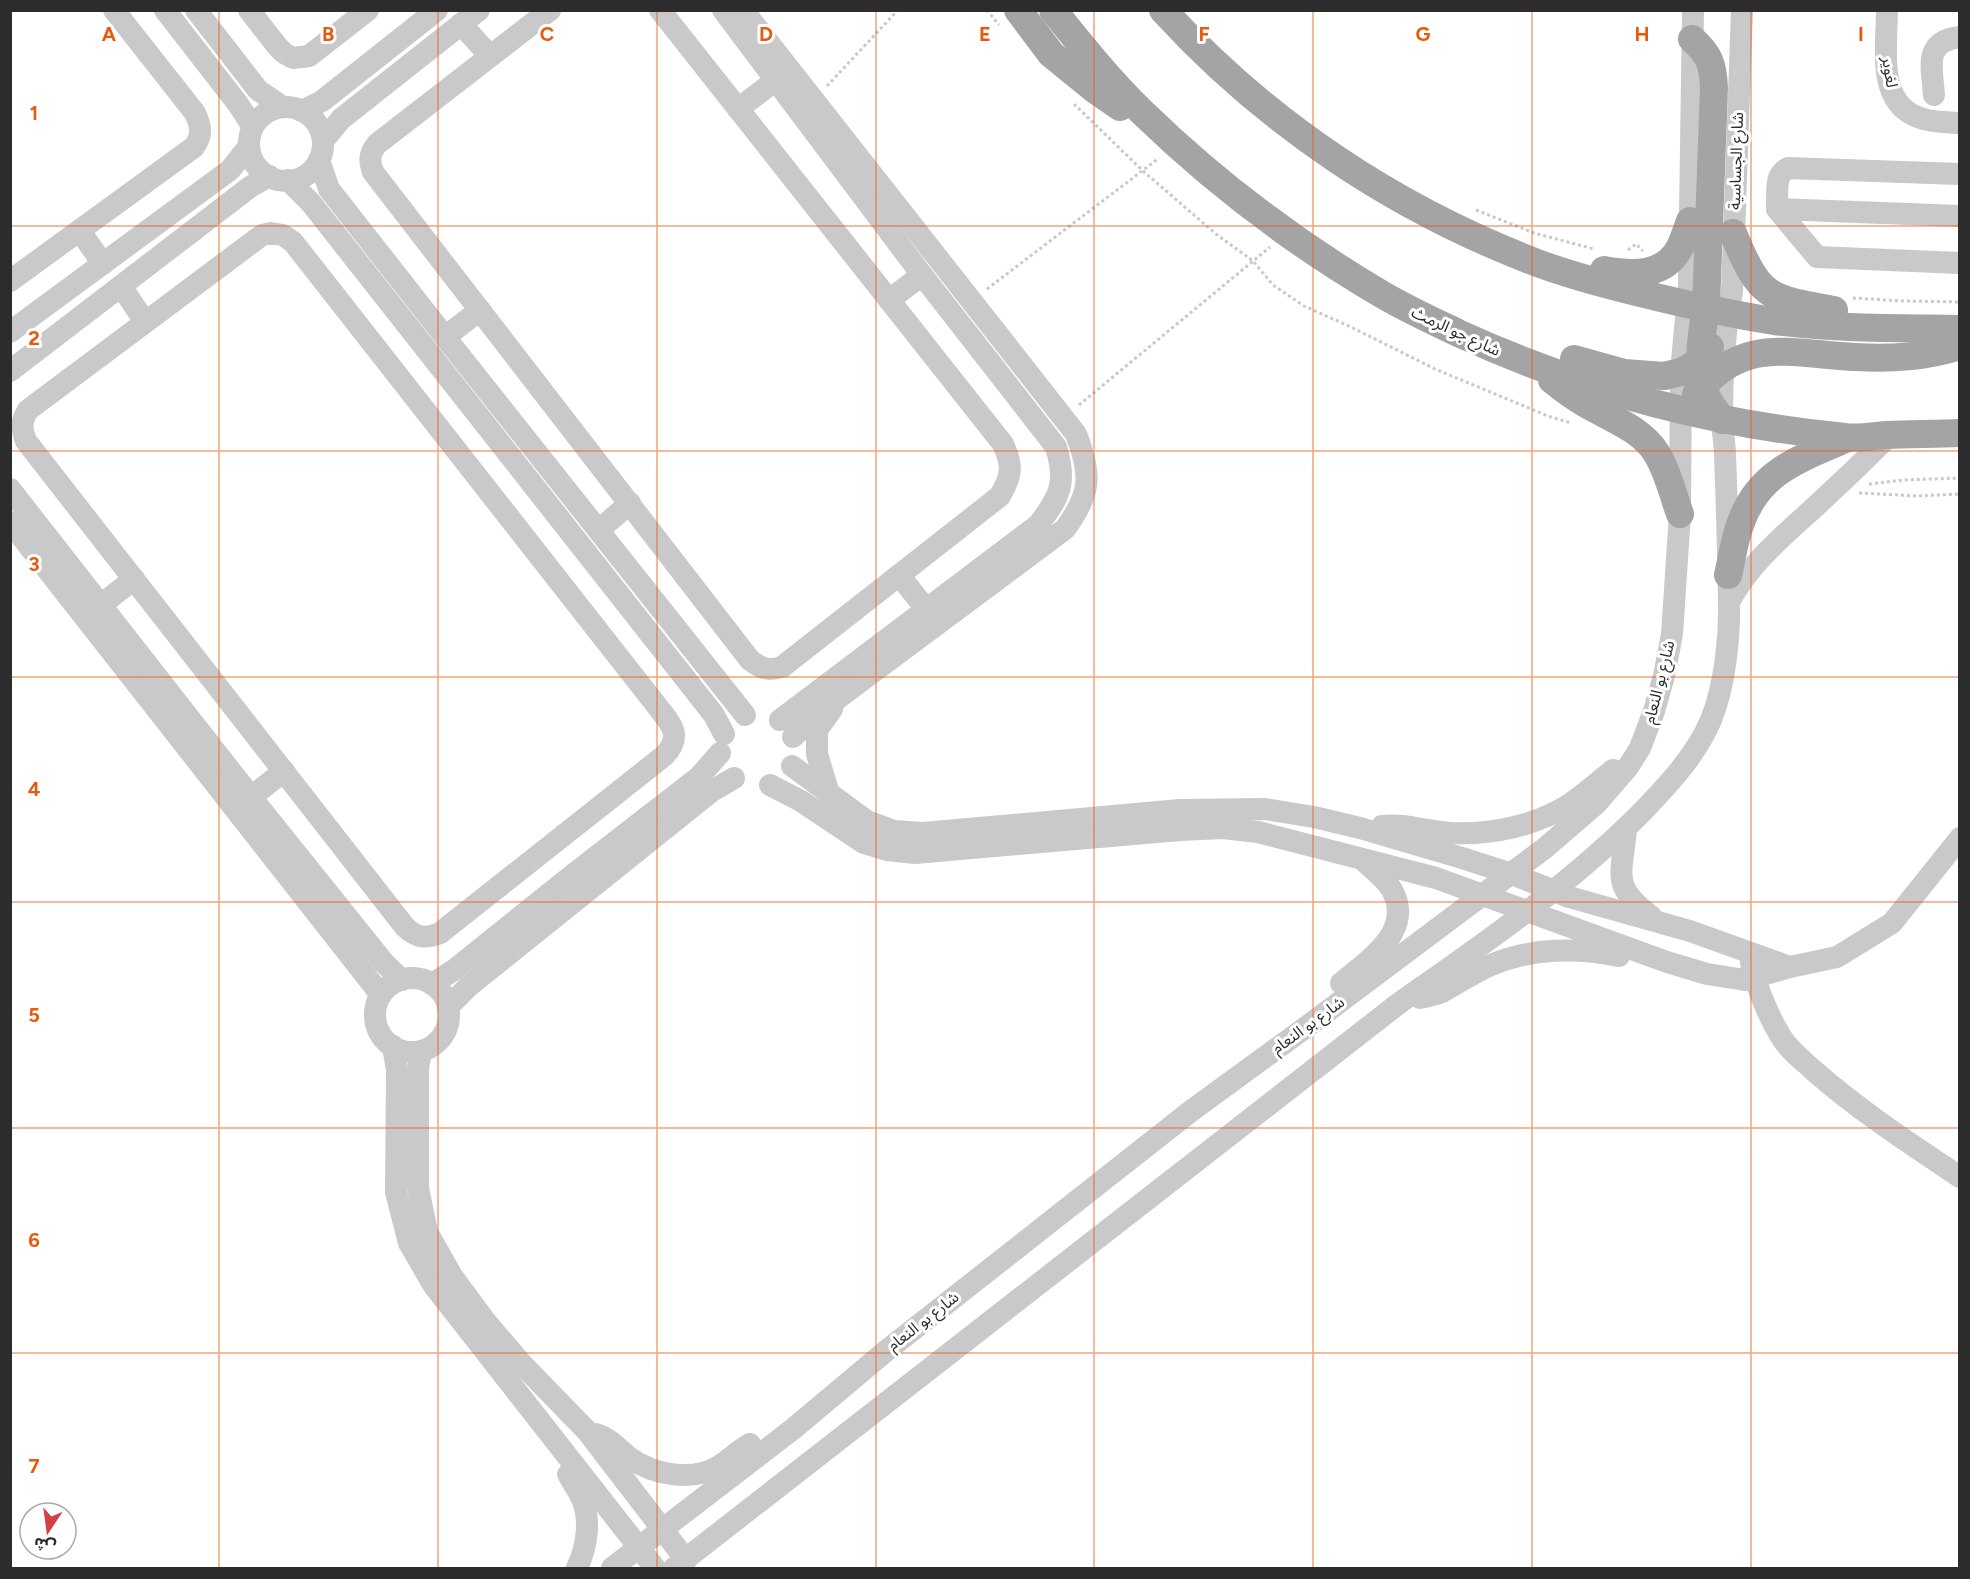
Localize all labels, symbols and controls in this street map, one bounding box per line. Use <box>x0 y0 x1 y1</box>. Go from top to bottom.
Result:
text: A <box>102 22 117 46</box>
text: B <box>322 22 334 46</box>
text: C <box>540 22 554 46</box>
text: D <box>759 22 773 46</box>
text: E <box>979 22 991 46</box>
text: F <box>1198 22 1210 46</box>
text: G <box>1416 22 1431 46</box>
text: H <box>1635 22 1650 46</box>
text: I <box>1858 22 1864 46</box>
street label: لغوير <box>1878 54 1902 89</box>
text: 1 <box>30 101 38 125</box>
street label: شارع الجساسية <box>1725 112 1750 210</box>
street label: شارع جو الرمث <box>1407 302 1503 363</box>
text: 2 <box>28 326 40 350</box>
text: 3 <box>28 552 40 576</box>
street label: شارع بو النعام <box>1639 638 1681 726</box>
text: 4 <box>28 777 41 801</box>
street label: شارع بو النعام <box>1268 992 1350 1060</box>
text: 5 <box>28 1003 40 1027</box>
text: 6 <box>28 1228 40 1252</box>
street label: شارع بو النعام <box>884 1287 964 1357</box>
text: 7 <box>28 1454 40 1478</box>
north arrow <box>18 1501 78 1561</box>
text: ش <box>32 1533 58 1557</box>

